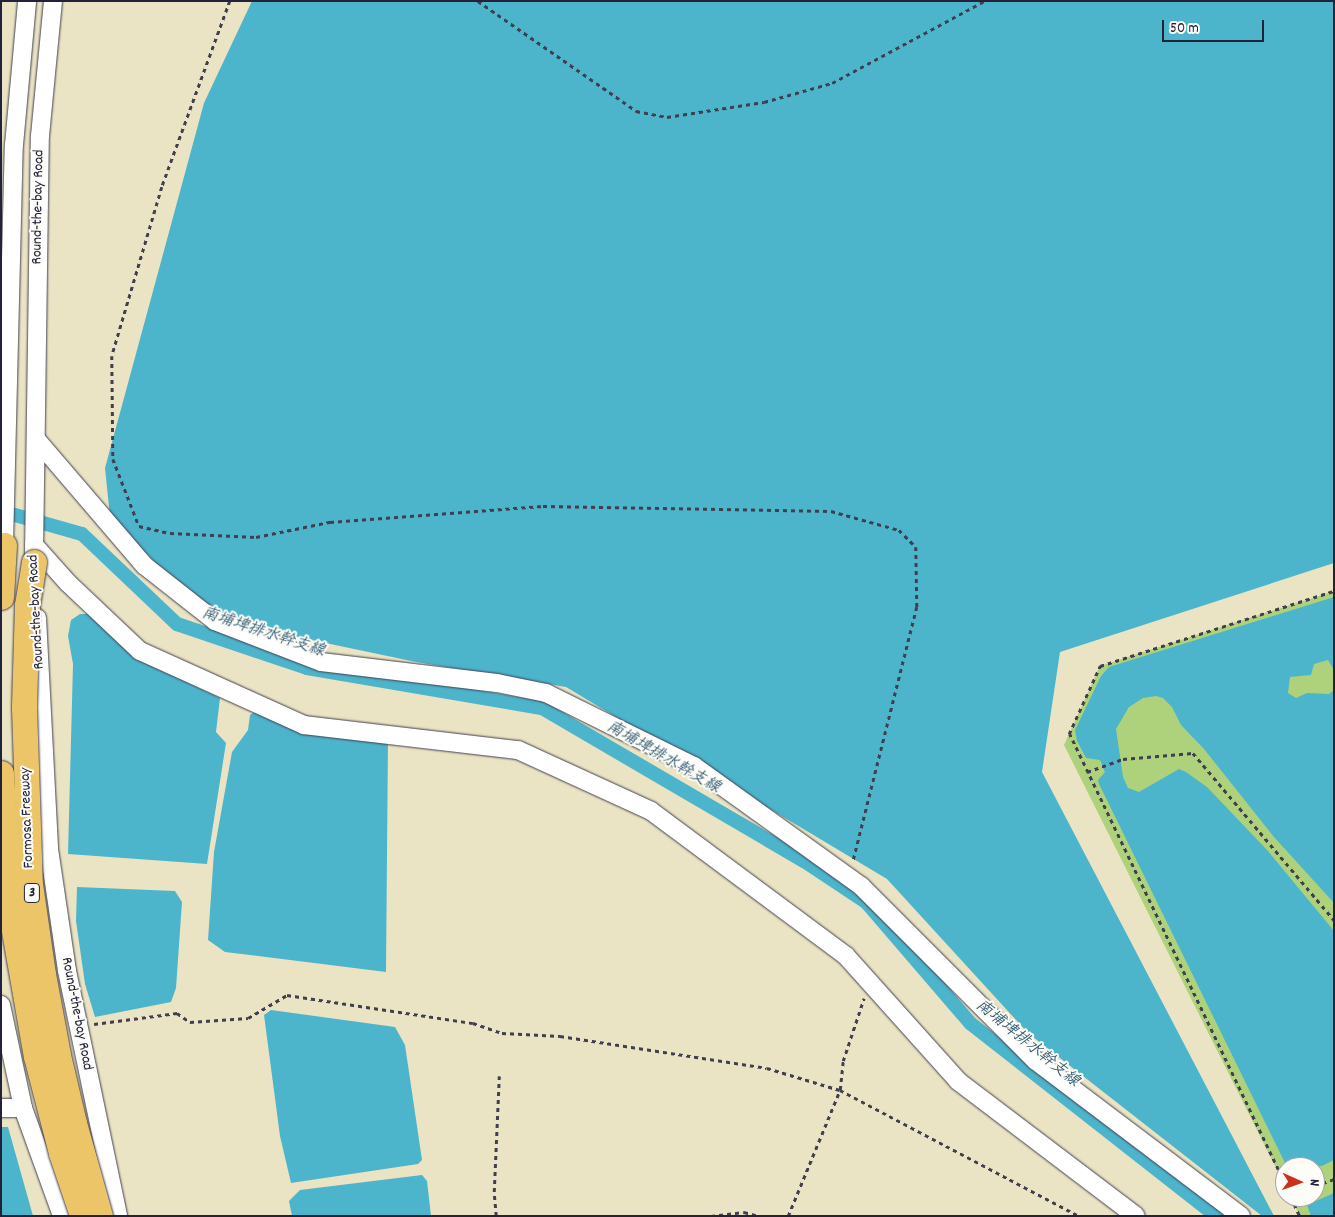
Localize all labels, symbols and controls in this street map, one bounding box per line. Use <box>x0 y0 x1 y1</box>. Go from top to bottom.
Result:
scale bar <box>1165 10 1268 42</box>
text: 50 m <box>1170 18 1199 40</box>
street label: Round-the-bay Road <box>29 149 49 265</box>
street label: Round-the-bay Road <box>25 554 49 670</box>
water label: 南埔埤排水幹支線 <box>199 604 327 662</box>
water label: 南埔埤排水幹支線 <box>603 718 723 798</box>
street label: Formosa Freeway <box>17 767 39 869</box>
road number: 3 <box>23 881 41 904</box>
street label: Round-the-bay Road <box>56 956 96 1072</box>
water label: 南埔埤排水幹支線 <box>971 996 1083 1092</box>
north arrow <box>1275 1157 1325 1207</box>
text: N <box>1304 1179 1324 1186</box>

